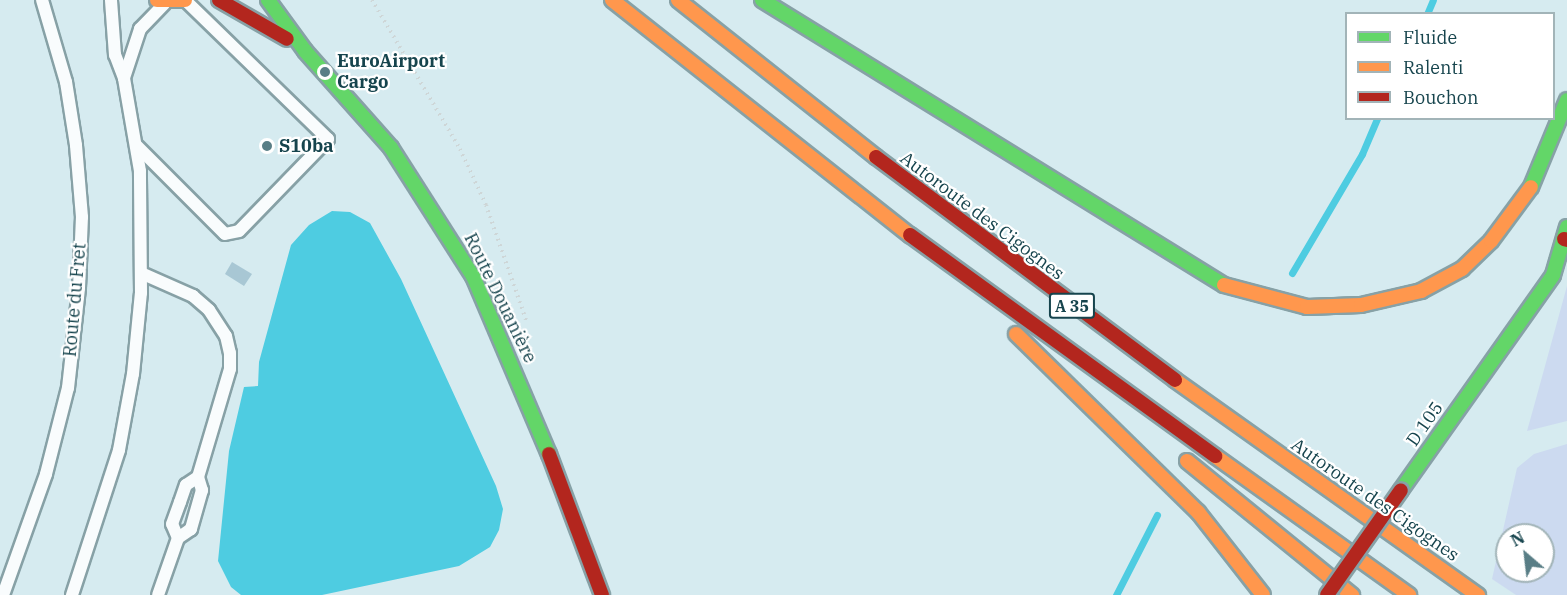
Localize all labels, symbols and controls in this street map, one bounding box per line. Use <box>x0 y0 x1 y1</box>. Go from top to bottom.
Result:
legend <box>1345 12 1555 120</box>
text: Fluide <box>1403 26 1457 49</box>
place label: EuroAirport Cargo <box>337 51 445 94</box>
text: Ralenti <box>1403 56 1464 79</box>
marker: EuroAirport Cargo <box>318 65 332 79</box>
text: Bouchon <box>1403 86 1479 109</box>
place label: S10ba <box>279 135 334 157</box>
marker: S10ba <box>260 139 274 153</box>
street label: Autoroute des Cigognes <box>896 147 1068 285</box>
street label: Route Douanière <box>459 230 541 366</box>
street label: Route du Fret <box>59 242 91 358</box>
road number: A 35 <box>1048 293 1096 319</box>
street label: D 105 <box>1402 398 1448 450</box>
street label: Autoroute des Cigognes <box>1287 434 1463 566</box>
north arrow <box>1495 523 1555 583</box>
text: N <box>1507 527 1528 551</box>

